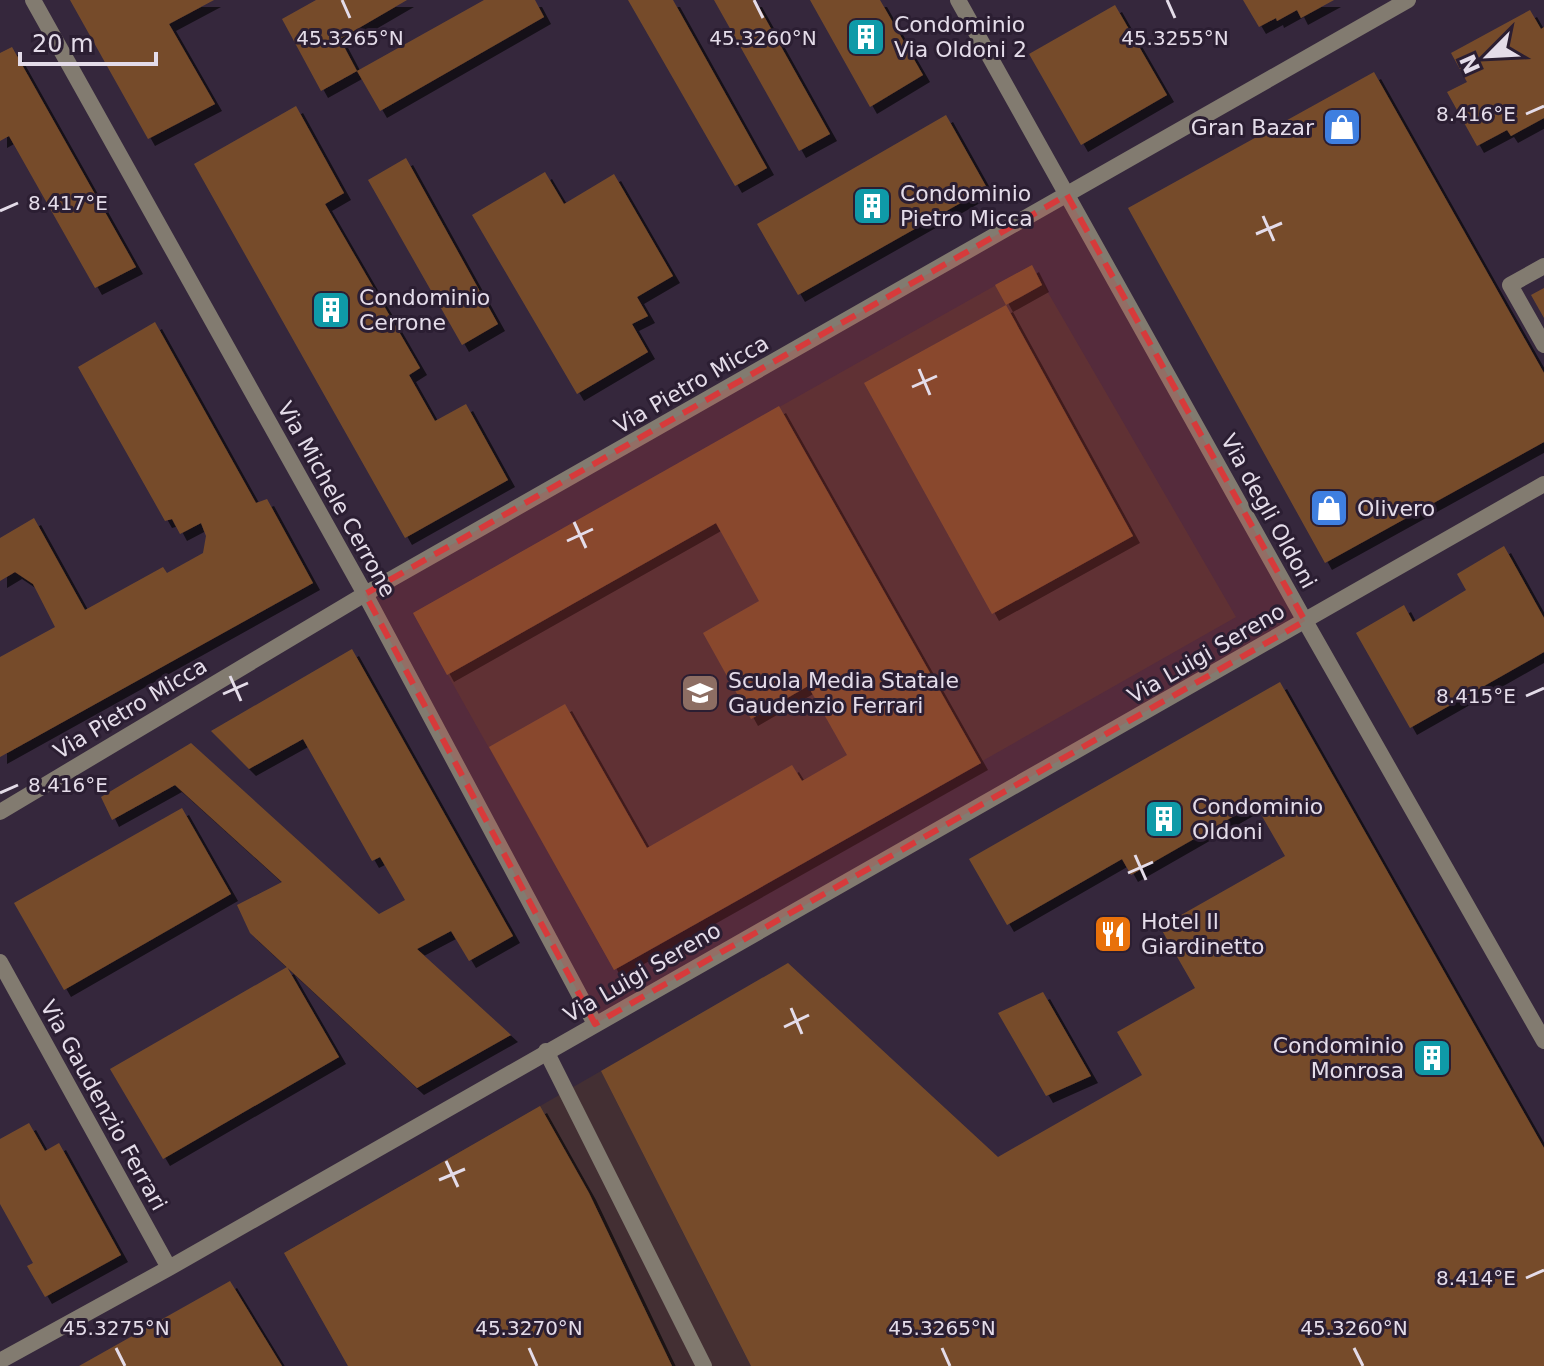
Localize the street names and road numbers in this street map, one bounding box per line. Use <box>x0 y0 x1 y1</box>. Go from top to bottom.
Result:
street label: Via Pietro Micca <box>610 330 773 439</box>
street label: Via Michele Cerrone <box>272 397 401 601</box>
street label: Via degli Oldoni <box>1216 430 1321 593</box>
street label: Via Luigi Sereno <box>1123 598 1289 709</box>
street label: Via Pietro Micca <box>49 653 211 764</box>
street label: Via Luigi Sereno <box>559 917 725 1028</box>
street label: Via Gaudenzio Ferrari <box>35 996 172 1215</box>

